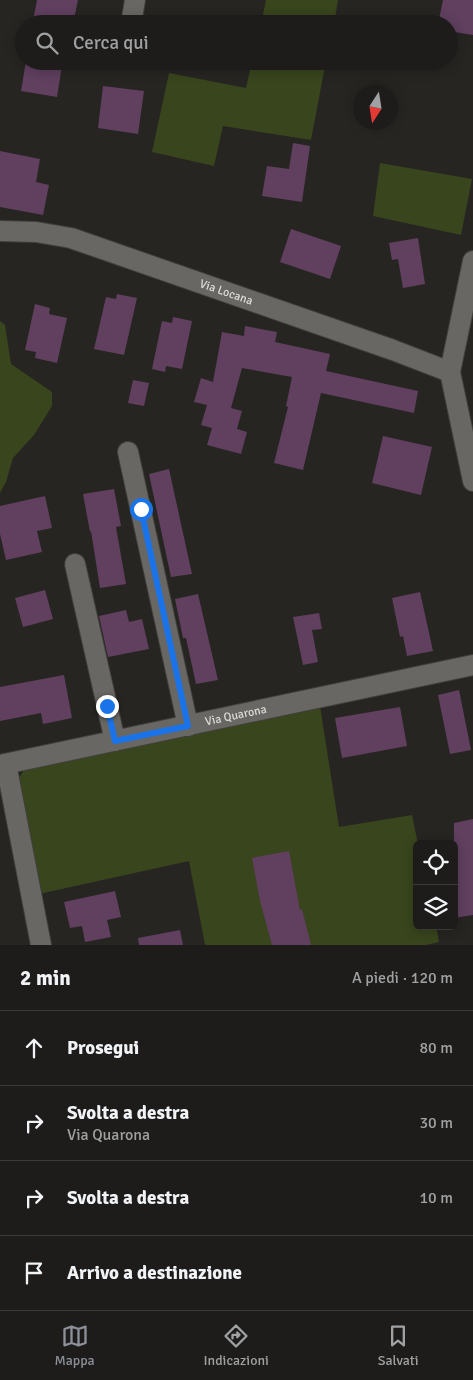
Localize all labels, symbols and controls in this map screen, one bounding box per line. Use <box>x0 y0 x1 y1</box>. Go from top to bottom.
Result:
search box <box>15 15 458 70</box>
icon: search <box>33 29 61 57</box>
text: Cerca qui <box>73 31 149 55</box>
north arrow <box>353 85 398 130</box>
street label: Via Locana <box>198 276 255 308</box>
route start <box>130 498 153 521</box>
route end <box>96 695 119 718</box>
street label: Via Quarona <box>204 701 268 729</box>
map controls <box>413 840 458 930</box>
button: locate <box>413 840 458 885</box>
button: layers <box>413 885 458 930</box>
text: 2 min <box>20 965 71 991</box>
text: A piedi · 120 m <box>352 968 453 988</box>
icon: ahead <box>20 1034 48 1062</box>
text: Prosegui <box>67 1036 139 1060</box>
text: 80 m <box>419 1038 453 1058</box>
text: Svolta a destra <box>67 1101 189 1125</box>
icon: right <box>20 1109 48 1137</box>
text: 30 m <box>419 1113 453 1133</box>
text: Via Quarona <box>67 1125 150 1145</box>
icon: right <box>20 1184 48 1212</box>
text: Svolta a destra <box>67 1186 189 1210</box>
text: 10 m <box>419 1188 453 1208</box>
icon: arrive <box>20 1259 48 1287</box>
text: Arrivo a destinazione <box>67 1261 242 1285</box>
tab: Mappa <box>54 1322 95 1369</box>
tab: Indicazioni <box>203 1322 269 1369</box>
tab: Salvati <box>378 1322 419 1369</box>

